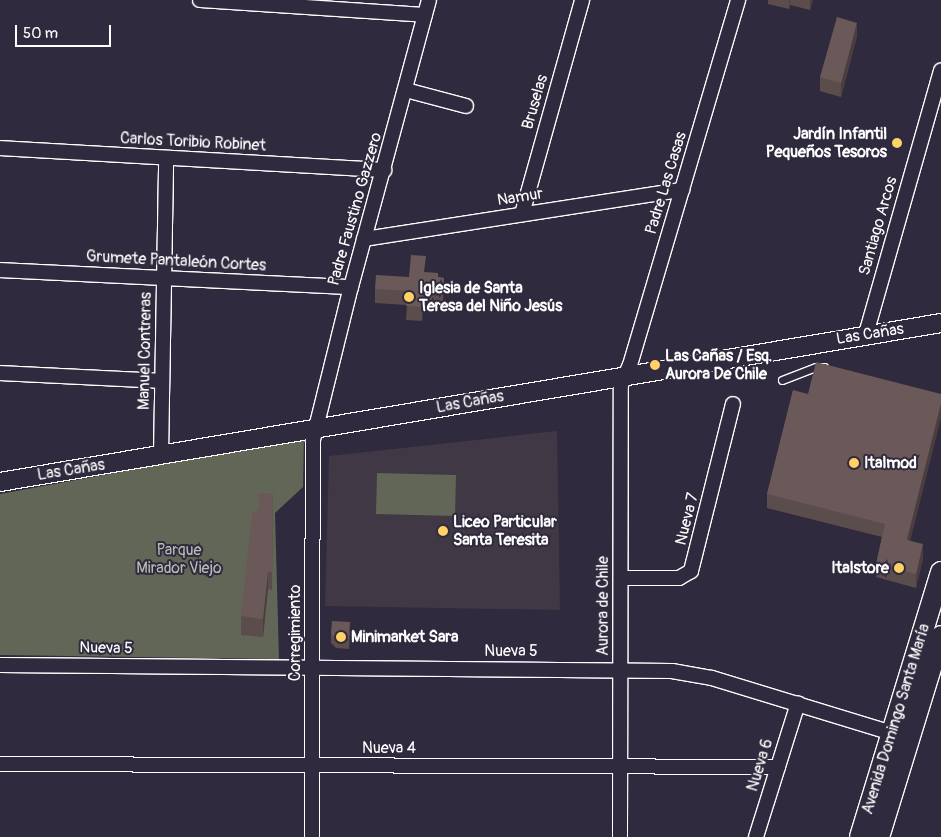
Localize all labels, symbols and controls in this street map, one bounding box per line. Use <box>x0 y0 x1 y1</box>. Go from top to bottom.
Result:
scale bar <box>18 15 114 47</box>
text: 50 m <box>23 24 58 43</box>
street label: Bruselas <box>518 72 552 132</box>
place label: Jardín Infantil Pequeños Tesoros <box>766 124 887 162</box>
street label: Carlos Toribio Robinet <box>120 129 266 155</box>
street label: Padre Las Casas <box>641 129 691 237</box>
street label: Padre Faustino Gazzero <box>324 130 386 288</box>
marker: Jardín Infantil Pequeños Tesoros <box>891 137 903 149</box>
street label: Santiago Arcos <box>855 174 901 278</box>
street label: Namur <box>496 184 544 210</box>
street label: Grumete Pantaleón Cortes <box>85 247 267 275</box>
place label: Iglesia de Santa Teresa del Niño Jesús <box>419 278 562 316</box>
marker: Iglesia de Santa Teresa del Niño Jesús <box>403 291 415 303</box>
street label: Manuel Contreras <box>134 292 156 410</box>
street label: Las Cañas <box>835 319 905 349</box>
place label: Las Cañas / Esq. Aurora De Chile <box>665 346 772 384</box>
marker: Las Cañas / Esq. Aurora De Chile <box>649 359 661 371</box>
street label: Las Cañas <box>435 387 505 417</box>
place label: Italmod <box>864 453 917 473</box>
street label: Las Cañas <box>36 455 106 485</box>
marker: Italmod <box>848 457 860 469</box>
street label: Nueva 7 <box>671 491 703 547</box>
place label: Liceo Particular Santa Teresita <box>453 512 557 550</box>
marker: Liceo Particular Santa Teresita <box>437 525 449 537</box>
park label: Parque Mirador Viejo <box>136 540 222 578</box>
street label: Aurora de Chile <box>593 556 613 656</box>
place label: Italstore <box>831 558 889 578</box>
marker: Italstore <box>893 562 905 574</box>
street label: Corregimiento <box>285 585 305 681</box>
street label: Avenida Domingo Santa María <box>858 621 934 817</box>
place label: Minimarket Sara <box>351 627 458 647</box>
marker: Minimarket Sara <box>335 631 347 643</box>
street label: Nueva 5 <box>79 638 133 658</box>
street label: Nueva 5 <box>484 641 538 661</box>
street label: Nueva 6 <box>743 736 777 794</box>
street label: Nueva 4 <box>362 738 416 758</box>

